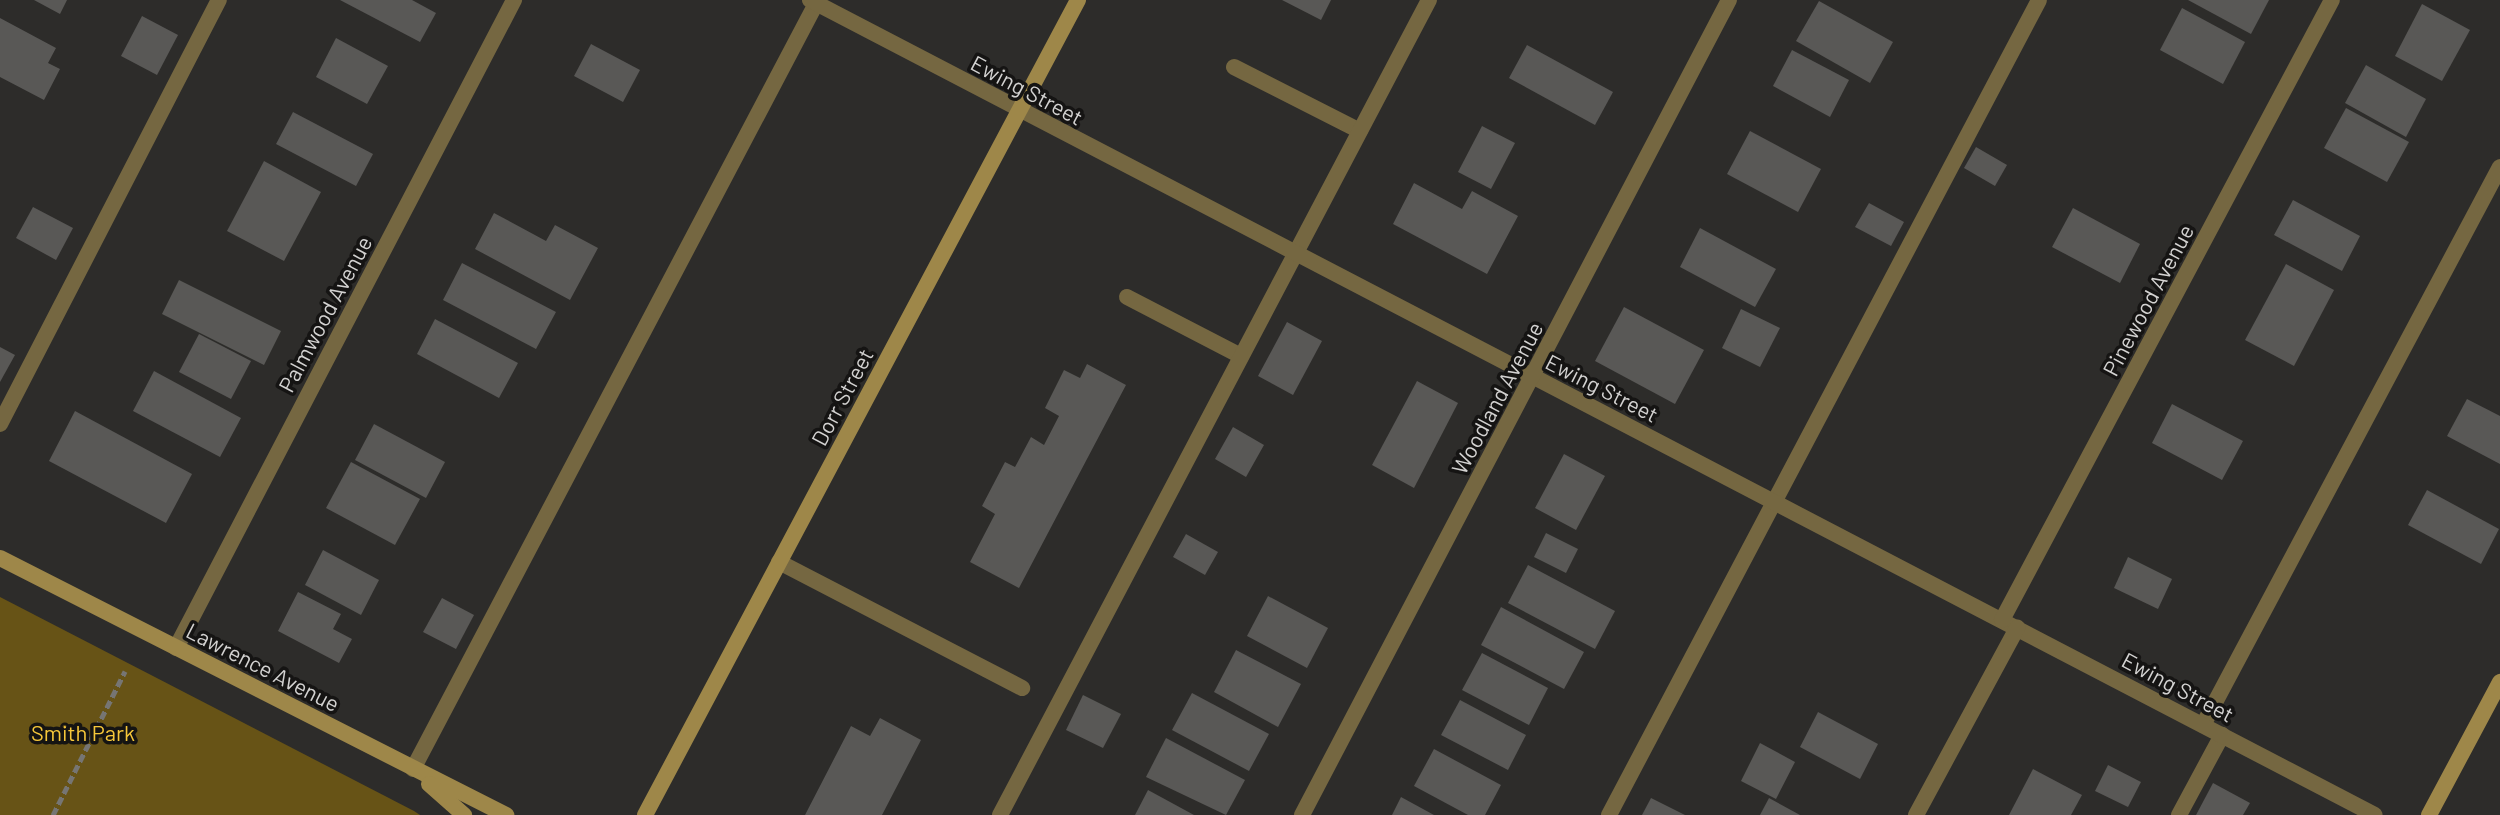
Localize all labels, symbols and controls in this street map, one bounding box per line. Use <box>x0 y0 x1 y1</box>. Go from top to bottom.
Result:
street label: Ewing Street <box>967 50 1087 130</box>
street label: Pinewood Avenue <box>2097 220 2199 380</box>
street label: Palmwood Avenue <box>273 231 377 397</box>
street label: Woodland Avenue <box>1446 317 1548 479</box>
street label: Dorr Street <box>805 344 879 450</box>
street label: Ewing Street <box>1541 348 1663 428</box>
street label: Lawrence Avenue <box>182 617 344 717</box>
street label: Ewing Street <box>2118 647 2238 727</box>
park label: Smith Park <box>31 720 135 746</box>

